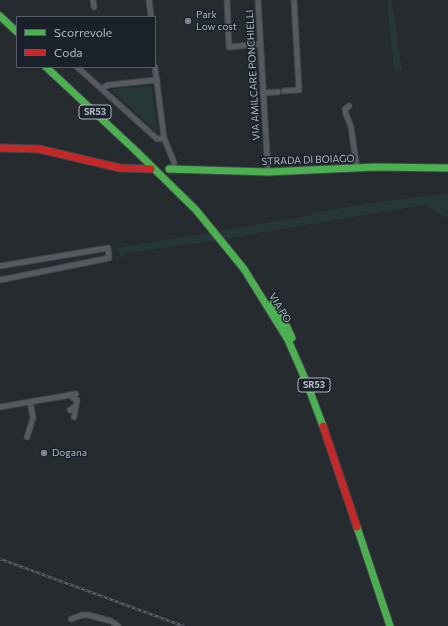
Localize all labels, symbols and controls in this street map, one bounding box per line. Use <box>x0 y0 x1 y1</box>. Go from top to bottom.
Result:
place label: Park Low cost <box>196 9 237 32</box>
street label: VIA AMILCARE PONCHIELLI <box>244 9 262 141</box>
legend <box>16 16 156 68</box>
marker: Park Low cost <box>183 16 193 26</box>
text: Scorrevole <box>54 25 112 39</box>
text: Coda <box>54 45 83 59</box>
road number: SR53 <box>79 105 111 119</box>
street label: STRADA DI BOIAGO <box>261 152 355 168</box>
street label: VIA PO <box>266 291 294 325</box>
road number: SR53 <box>298 378 330 392</box>
place label: Dogana <box>52 447 87 459</box>
marker: Dogana <box>39 448 49 458</box>

